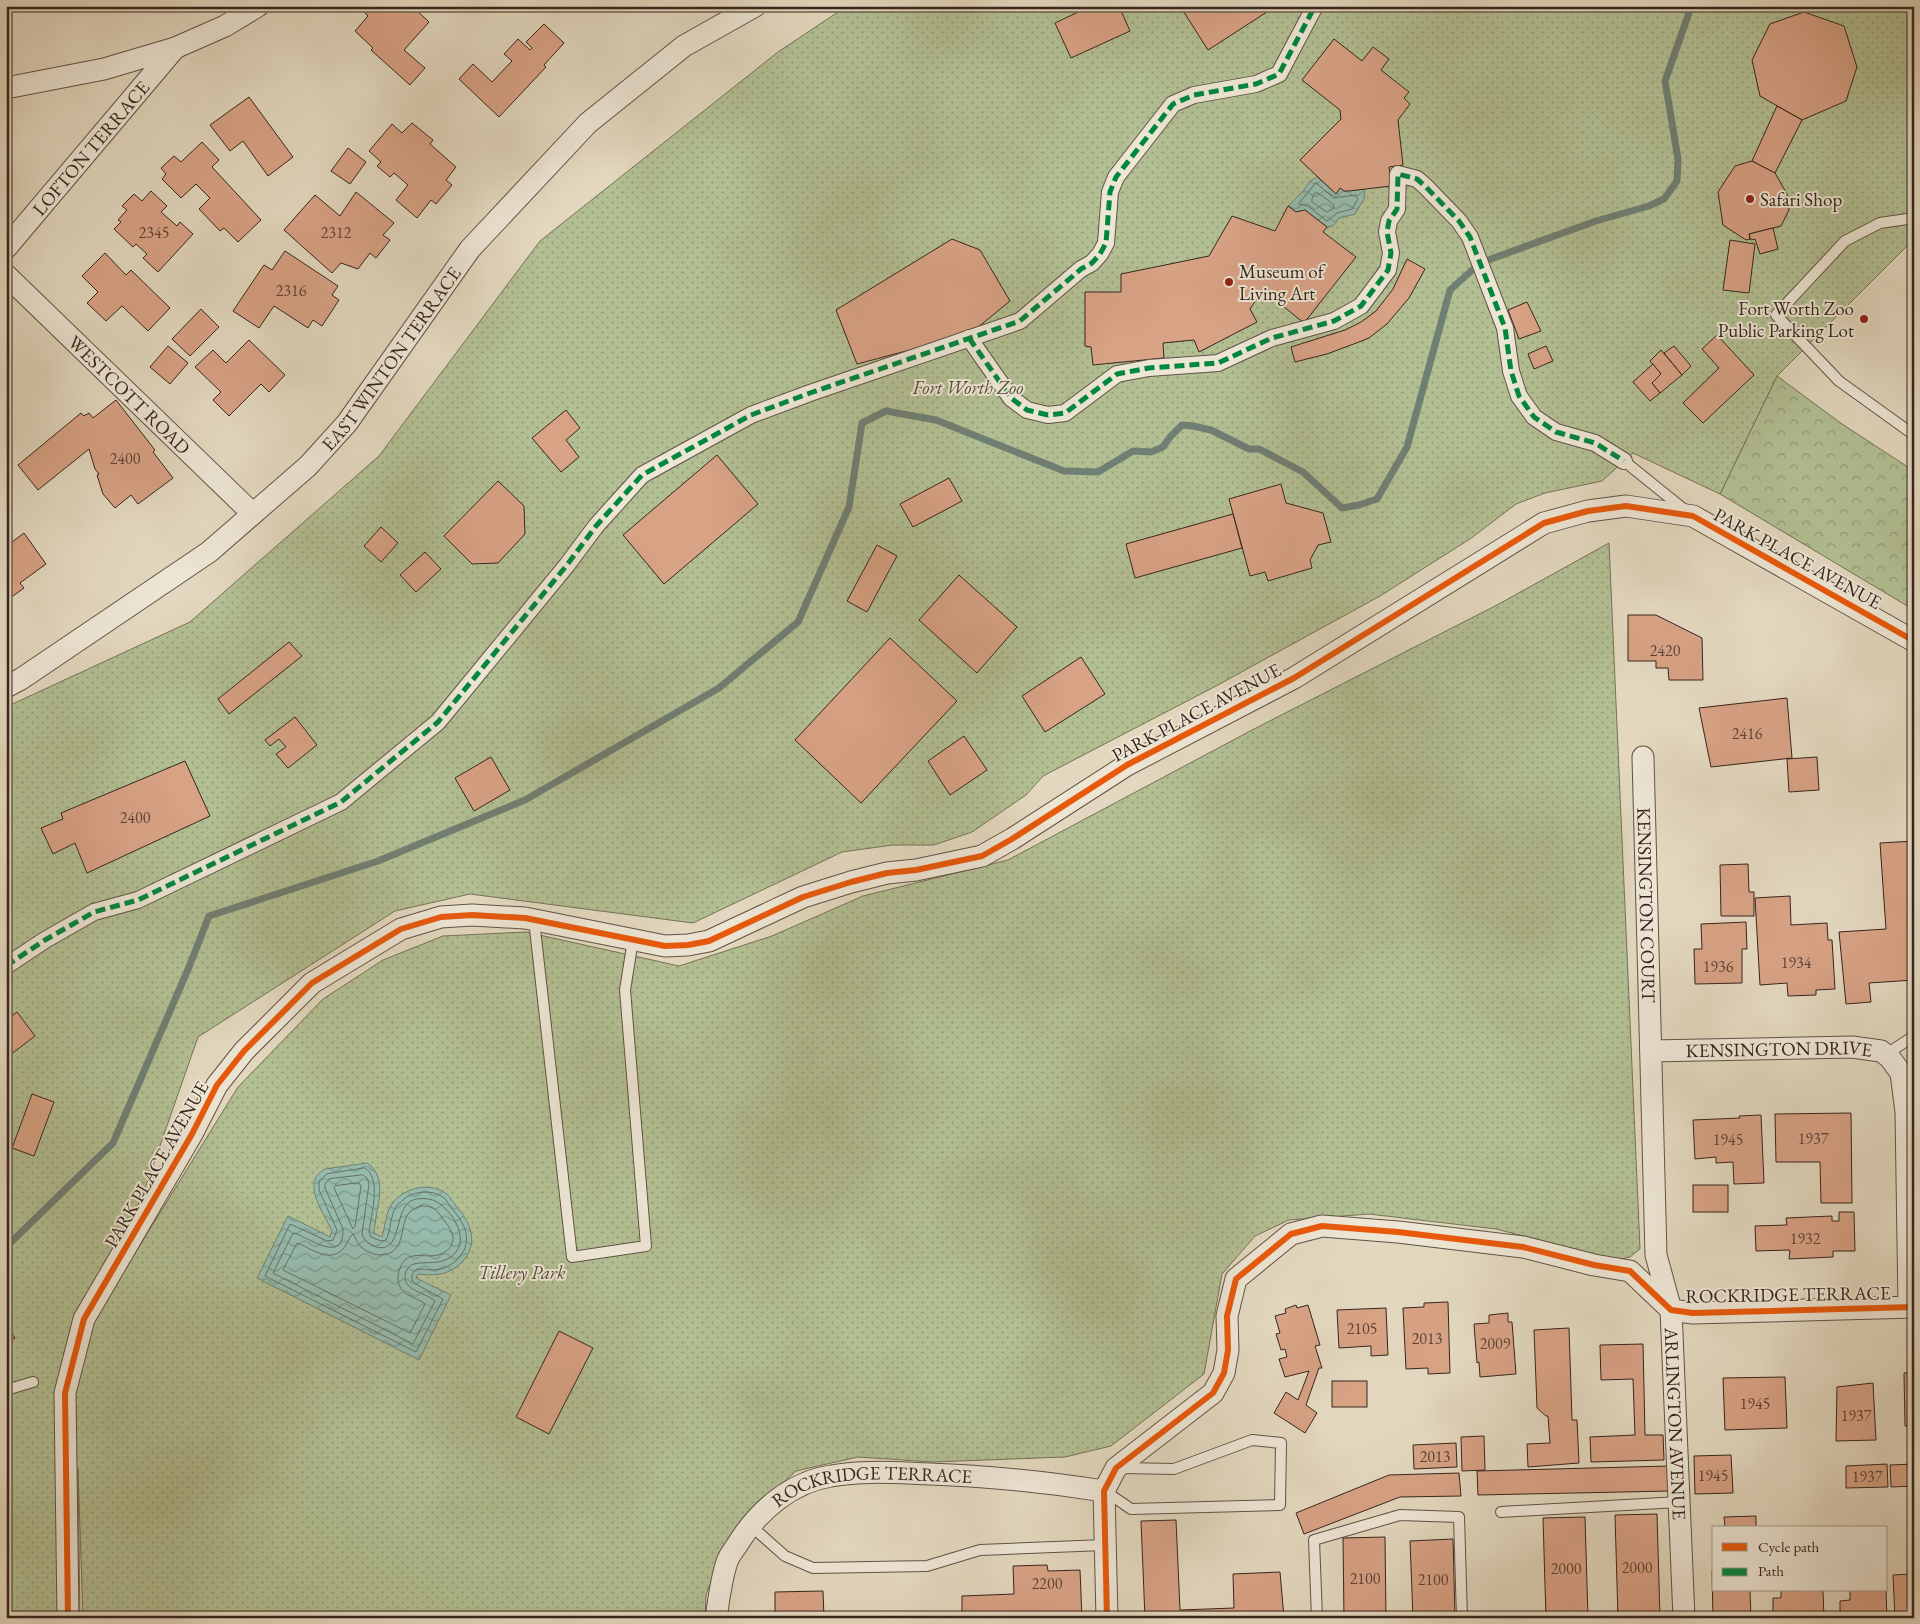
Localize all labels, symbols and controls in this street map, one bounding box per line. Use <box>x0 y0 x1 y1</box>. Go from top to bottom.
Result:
street label: LOFTON TERRACE <box>27 75 155 221</box>
place label: Safari Shop <box>1760 187 1842 212</box>
marker: Safari Shop <box>1744 193 1756 205</box>
house number: 2345 <box>139 222 169 243</box>
house number: 2312 <box>321 222 352 243</box>
place label: Museum of Living Art <box>1239 259 1326 306</box>
street label: EAST WINTON TERRACE <box>316 262 467 456</box>
marker: Museum of Living Art <box>1223 276 1235 288</box>
house number: 2316 <box>276 280 307 301</box>
place label: Fort Worth Zoo Public Parking Lot <box>1718 296 1854 343</box>
marker: Fort Worth Zoo Public Parking Lot <box>1858 313 1870 325</box>
street label: WESTCOTT ROAD <box>63 330 196 460</box>
park label: Fort Worth Zoo <box>912 375 1023 400</box>
house number: 2400 <box>110 448 141 469</box>
street label: PARK PLACE AVENUE <box>1709 502 1886 615</box>
house number: 2420 <box>1650 640 1681 661</box>
street label: PARK PLACE AVENUE <box>1107 657 1285 768</box>
house number: 2416 <box>1732 723 1763 744</box>
house number: 2400 <box>120 807 151 828</box>
street label: KENSINGTON COURT <box>1631 807 1661 1003</box>
house number: 1934 <box>1781 952 1812 973</box>
house number: 1936 <box>1703 956 1734 977</box>
street label: KENSINGTON DRIVE <box>1685 1035 1874 1063</box>
street label: PARK PLACE AVENUE <box>99 1076 214 1252</box>
house number: 1937 <box>1798 1128 1829 1149</box>
house number: 1945 <box>1713 1129 1743 1150</box>
house number: 1932 <box>1790 1228 1821 1249</box>
park label: Tillery Park <box>478 1260 566 1285</box>
street label: ROCKRIDGE TERRACE <box>1685 1280 1891 1309</box>
house number: 2105 <box>1347 1318 1377 1339</box>
street label: ARLINGTON AVENUE <box>1659 1326 1692 1521</box>
house number: 2013 <box>1412 1328 1443 1349</box>
house number: 2009 <box>1480 1333 1511 1354</box>
house number: 1945 <box>1740 1393 1770 1414</box>
house number: 1937 <box>1841 1405 1872 1426</box>
house number: 2013 <box>1420 1446 1451 1467</box>
street label: ROCKRIDGE TERRACE <box>766 1460 973 1513</box>
house number: 1945 <box>1698 1465 1728 1486</box>
house number: 1937 <box>1852 1466 1883 1487</box>
legend <box>1712 1526 1888 1592</box>
text: Cycle path <box>1758 1537 1820 1556</box>
house number: 2000 <box>1622 1557 1653 1578</box>
house number: 2000 <box>1551 1558 1582 1579</box>
text: Path <box>1758 1561 1784 1580</box>
house number: 2100 <box>1350 1568 1381 1589</box>
house number: 2100 <box>1418 1569 1449 1590</box>
house number: 2200 <box>1032 1573 1063 1594</box>

